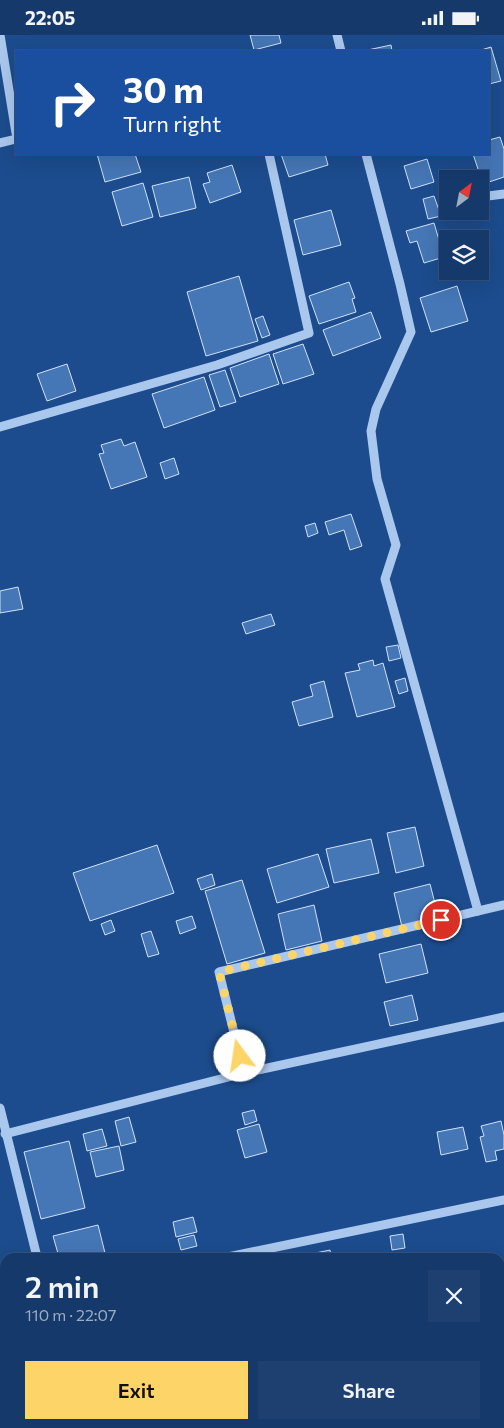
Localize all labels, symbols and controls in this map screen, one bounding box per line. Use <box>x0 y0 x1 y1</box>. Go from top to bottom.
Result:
text: 22:05 <box>25 6 75 29</box>
text: 30 m <box>123 67 204 110</box>
icon: right <box>40 70 105 135</box>
text: Turn right <box>123 110 221 137</box>
north arrow <box>439 170 489 220</box>
map controls <box>439 170 489 280</box>
button: layers <box>439 230 489 280</box>
pin <box>420 899 462 941</box>
icon: arrive <box>427 906 455 934</box>
position arrow <box>213 1029 265 1081</box>
text: 2 min <box>25 1267 99 1304</box>
button: close <box>428 1270 480 1322</box>
text: 110 m · 22:07 <box>25 1305 116 1324</box>
button: Exit <box>25 1361 248 1419</box>
button: Share <box>258 1361 480 1419</box>

